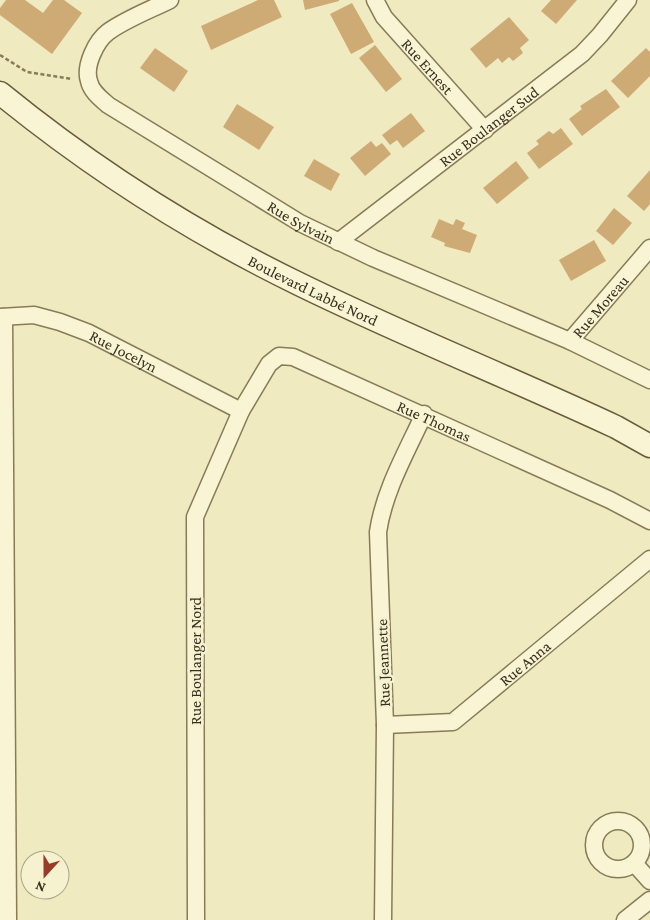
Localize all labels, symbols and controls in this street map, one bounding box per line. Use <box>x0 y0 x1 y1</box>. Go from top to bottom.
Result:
street label: Rue Ernest <box>399 35 458 98</box>
street label: Rue Boulanger Sud <box>436 82 542 169</box>
street label: Rue Sylvain <box>265 197 338 247</box>
street label: Boulevard Labbé Nord <box>246 251 381 329</box>
street label: Rue Moreau <box>569 271 632 341</box>
street label: Rue Jocelyn <box>87 326 161 375</box>
street label: Rue Thomas <box>395 397 474 445</box>
street label: Rue Boulanger Nord <box>187 596 205 725</box>
street label: Rue Jeannette <box>373 619 394 707</box>
street label: Rue Anna <box>496 636 554 689</box>
north arrow <box>20 850 70 900</box>
text: N <box>33 878 48 896</box>

